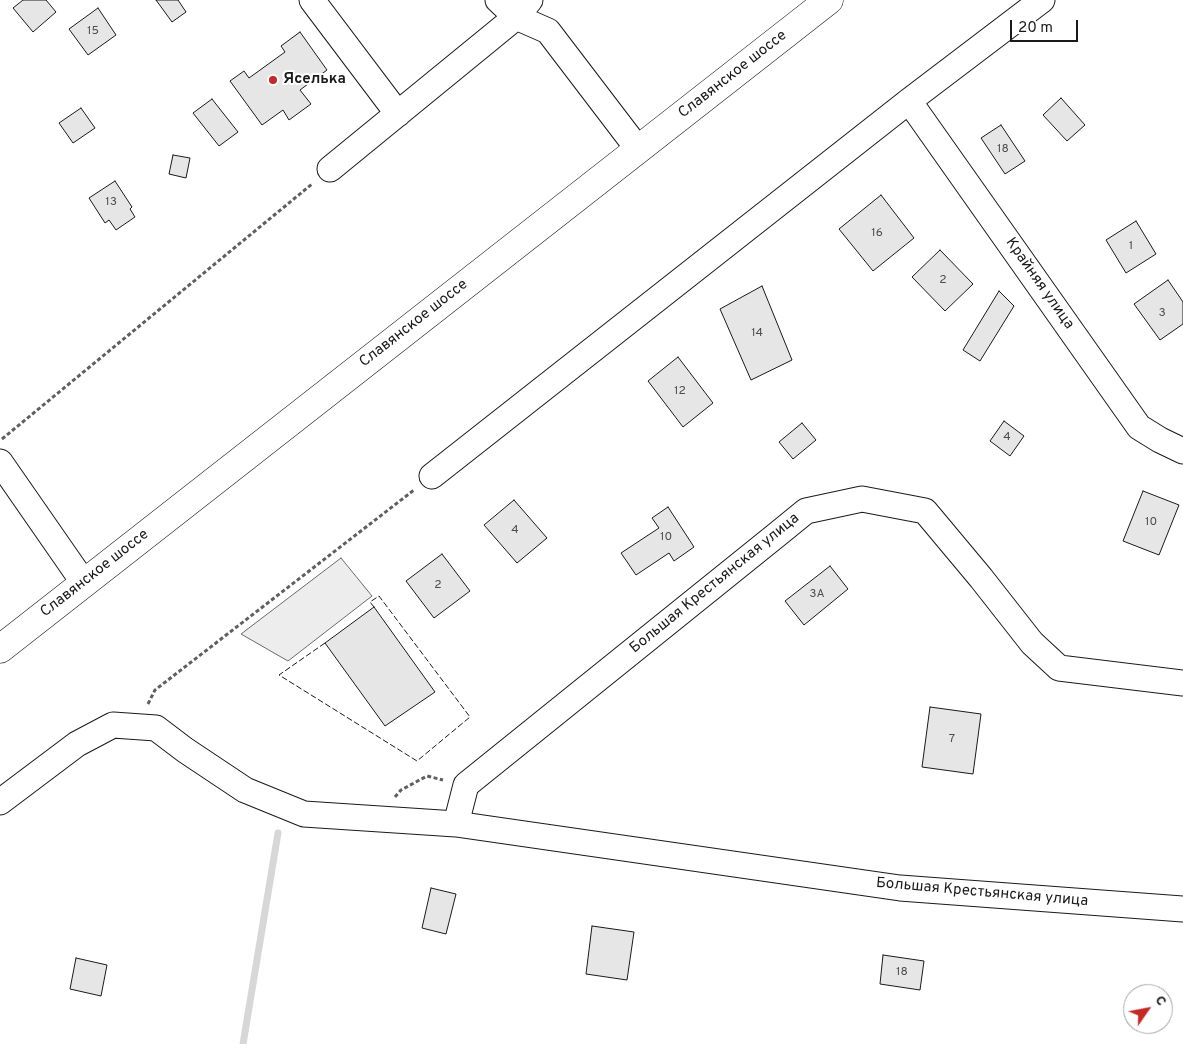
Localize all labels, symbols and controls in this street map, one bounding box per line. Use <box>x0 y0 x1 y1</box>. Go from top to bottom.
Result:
scale bar <box>1013 10 1080 42</box>
text: 20 m <box>1018 19 1053 38</box>
house number: 15 <box>87 25 99 39</box>
street label: Славянское шоссе <box>675 27 791 123</box>
place label: Яселька <box>283 71 346 89</box>
marker: Яселька <box>267 74 279 86</box>
house number: 18 <box>997 143 1009 157</box>
house number: 13 <box>105 196 117 210</box>
house number: 16 <box>871 227 883 241</box>
street label: Крайняя улица <box>1001 235 1077 333</box>
house number: 1 <box>1129 240 1133 254</box>
house number: 2 <box>939 274 947 288</box>
street label: Славянское шоссе <box>356 276 472 372</box>
house number: 3 <box>1158 307 1166 321</box>
house number: 14 <box>751 327 763 341</box>
house number: 12 <box>674 385 686 399</box>
house number: 4 <box>1003 431 1011 445</box>
street label: Большая Крестьянская улица <box>627 510 803 658</box>
house number: 10 <box>1145 516 1157 530</box>
house number: 4 <box>511 524 519 538</box>
street label: Славянское шоссе <box>37 526 153 622</box>
house number: 10 <box>660 531 672 545</box>
house number: 2 <box>434 579 442 593</box>
house number: 3А <box>809 588 825 602</box>
house number: 7 <box>949 733 955 747</box>
street label: Большая Крестьянская улица <box>875 875 1089 911</box>
house number: 18 <box>896 966 908 980</box>
north arrow <box>1123 984 1173 1034</box>
text: С <box>1151 993 1170 1009</box>

